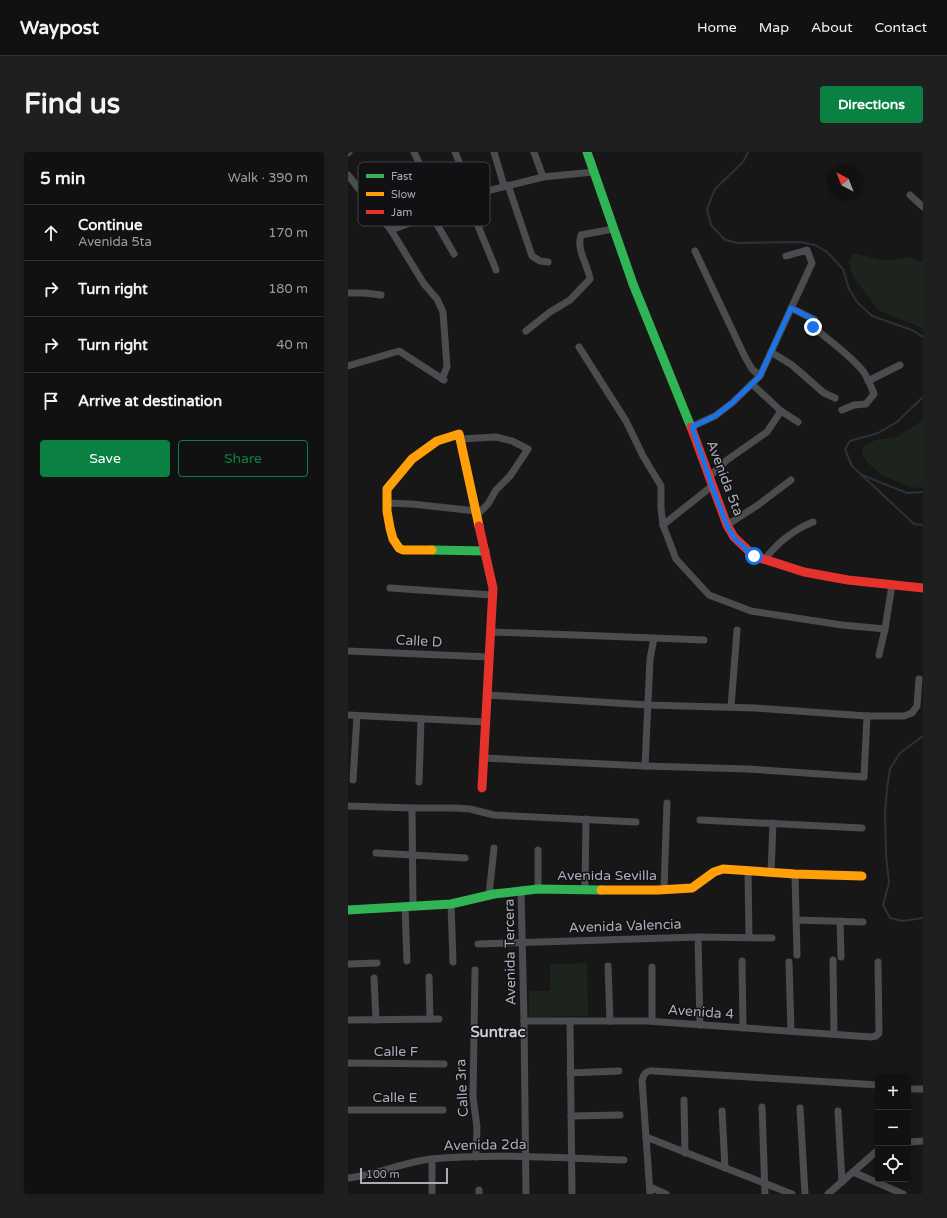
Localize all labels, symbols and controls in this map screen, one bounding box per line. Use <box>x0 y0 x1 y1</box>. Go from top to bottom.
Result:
text: Waypost <box>20 17 99 39</box>
text: Home <box>697 19 737 36</box>
text: Map <box>759 19 789 36</box>
text: About <box>811 19 853 36</box>
text: Contact <box>875 19 927 36</box>
button: Directions <box>820 86 923 123</box>
text: Find us <box>24 87 120 121</box>
legend <box>358 162 490 226</box>
north arrow <box>827 164 863 200</box>
text: 5 min <box>40 168 85 189</box>
text: Walk · 390 m <box>228 170 308 186</box>
text: Fast <box>391 170 412 183</box>
text: Slow <box>391 188 416 201</box>
text: Jam <box>391 206 412 219</box>
text: Continue <box>78 216 142 234</box>
icon: ahead <box>40 222 62 244</box>
text: 170 m <box>268 225 308 241</box>
text: Avenida 5ta <box>78 234 152 250</box>
icon: right <box>40 278 62 300</box>
text: Turn right <box>78 280 148 298</box>
text: 180 m <box>268 281 308 297</box>
route end <box>804 318 822 336</box>
icon: right <box>40 334 62 356</box>
text: Turn right <box>78 336 148 354</box>
text: 40 m <box>276 337 308 353</box>
icon: arrive <box>40 390 62 412</box>
text: Arrive at destination <box>78 392 222 410</box>
street label: Avenida 5ta <box>703 438 747 518</box>
button: Save <box>40 440 170 477</box>
button: Share <box>178 440 308 477</box>
route start <box>745 547 763 565</box>
street label: Calle D <box>395 631 443 651</box>
street label: Avenida Sevilla <box>557 867 657 884</box>
street label: Avenida Tercera <box>501 898 519 1006</box>
street label: Avenida Valencia <box>568 916 682 936</box>
street label: Avenida 4 <box>667 1001 735 1023</box>
district label: Suntrac <box>470 1023 526 1041</box>
street label: Calle F <box>374 1043 419 1060</box>
street label: Calle 3ra <box>452 1059 472 1117</box>
map controls <box>875 1074 911 1182</box>
button: + <box>875 1074 911 1110</box>
street label: Calle E <box>372 1089 418 1106</box>
button: − <box>875 1110 911 1146</box>
street label: Avenida 2da <box>443 1136 527 1154</box>
button: locate <box>875 1146 911 1182</box>
scale bar <box>360 1166 448 1185</box>
text: 100 m <box>366 1168 400 1181</box>

